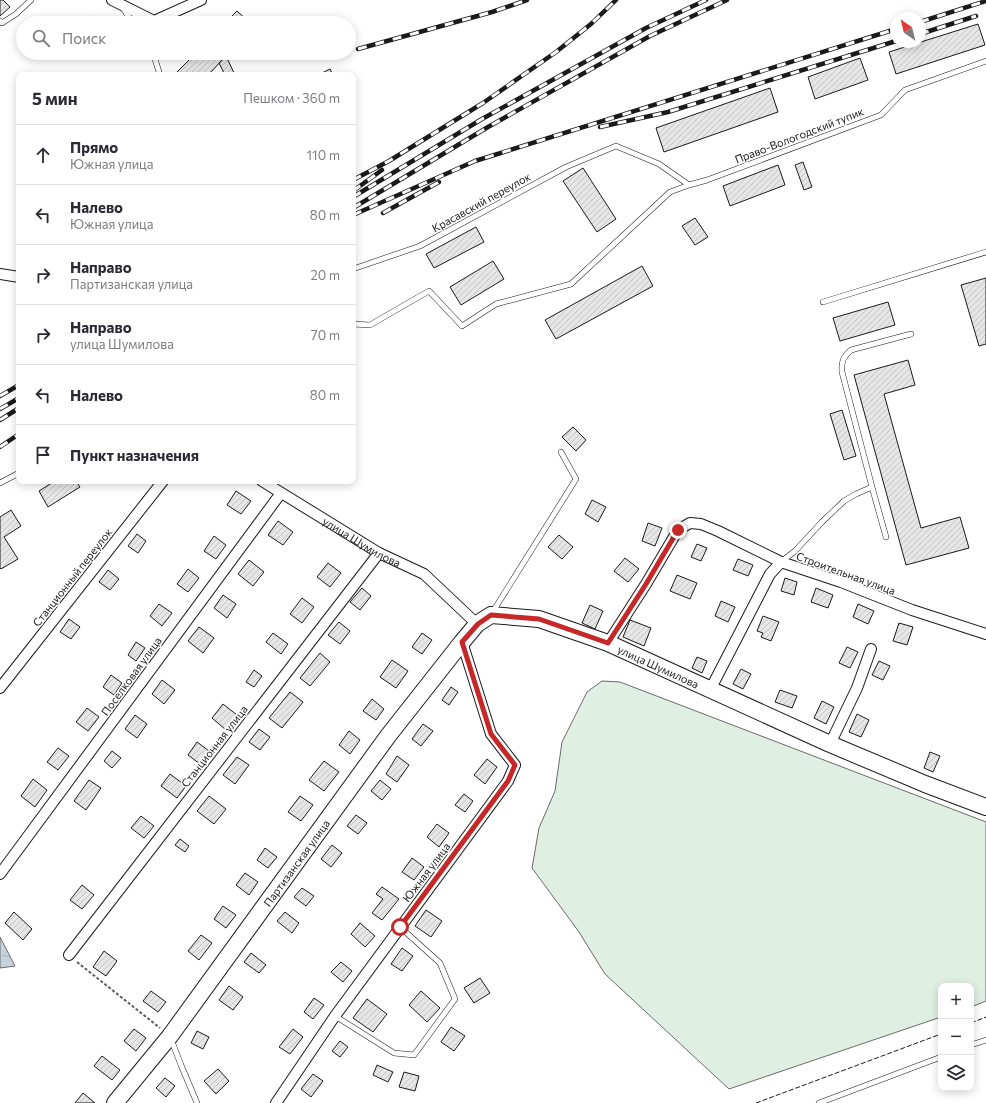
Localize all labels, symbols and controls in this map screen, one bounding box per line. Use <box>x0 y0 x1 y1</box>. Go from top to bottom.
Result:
north arrow <box>890 12 926 48</box>
search box <box>16 16 356 60</box>
icon: search <box>30 27 52 49</box>
text: Поиск <box>62 29 106 47</box>
text: 5 мин <box>32 88 78 109</box>
text: Пешком · 360 m <box>243 90 340 106</box>
street label: Право-Вологодский тупик <box>733 104 865 166</box>
text: Прямо <box>70 138 118 156</box>
icon: ahead <box>32 144 54 166</box>
text: 110 m <box>307 147 340 163</box>
text: Южная улица <box>70 156 153 172</box>
street label: Красавский переулок <box>429 169 533 235</box>
text: Налево <box>70 198 123 216</box>
icon: left <box>32 204 54 226</box>
text: 80 m <box>310 207 340 223</box>
text: Южная улица <box>70 216 153 232</box>
text: Направо <box>70 258 132 276</box>
icon: right <box>32 264 54 286</box>
text: 20 m <box>311 267 340 283</box>
text: Партизанская улица <box>70 276 193 292</box>
text: Направо <box>70 318 132 336</box>
icon: right <box>32 324 54 346</box>
text: 70 m <box>311 327 340 343</box>
text: улица Шумилова <box>70 336 174 352</box>
icon: left <box>32 384 54 406</box>
text: Налево <box>70 386 123 404</box>
text: 80 m <box>310 387 340 403</box>
icon: arrive <box>32 444 54 466</box>
text: Пункт назначения <box>70 446 199 464</box>
street label: улица Шумилова <box>321 514 403 569</box>
route end <box>669 521 687 539</box>
street label: Станционный переулок <box>30 525 114 629</box>
street label: Строительная улица <box>795 549 897 597</box>
street label: Поселковая улица <box>98 634 164 718</box>
street label: улица Шумилова <box>616 642 701 690</box>
street label: Станционная улица <box>178 703 250 789</box>
street label: Партизанская улица <box>260 817 332 909</box>
street label: Южная улица <box>400 840 452 904</box>
route start <box>391 918 409 936</box>
map controls <box>938 983 974 1091</box>
button: + <box>938 983 974 1019</box>
button: − <box>938 1019 974 1055</box>
button: layers <box>938 1055 974 1091</box>

